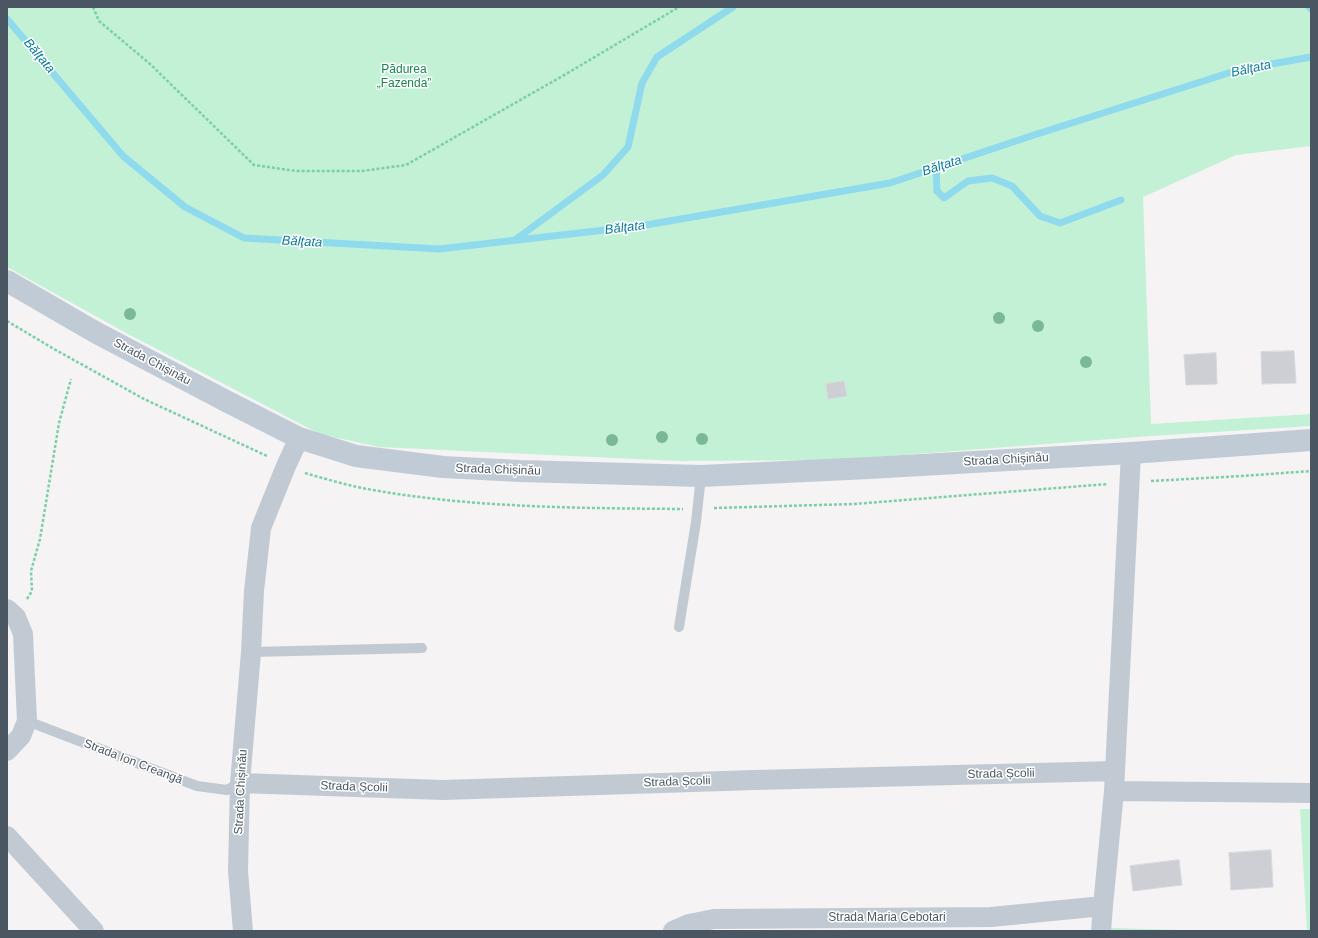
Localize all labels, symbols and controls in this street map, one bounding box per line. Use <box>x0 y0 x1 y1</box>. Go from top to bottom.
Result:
water label: Bălţata <box>20 35 58 77</box>
water label: Bălţata <box>1230 57 1272 81</box>
park label: Pădurea „Fazenda” <box>377 63 431 91</box>
water label: Bălţata <box>920 152 964 180</box>
water label: Bălţata <box>604 218 646 238</box>
water label: Bălţata <box>281 233 323 251</box>
street label: Strada Chișinău <box>111 336 193 388</box>
street label: Strada Chișinău <box>963 451 1049 469</box>
street label: Strada Chișinău <box>455 461 541 479</box>
street label: Strada Ion Creangă <box>82 737 184 787</box>
street label: Strada Chișinău <box>232 749 250 835</box>
street label: Strada Școlii <box>967 766 1035 782</box>
street label: Strada Școlii <box>643 774 711 790</box>
street label: Strada Școlii <box>320 779 388 795</box>
street label: Strada Maria Cebotari <box>828 911 946 925</box>

